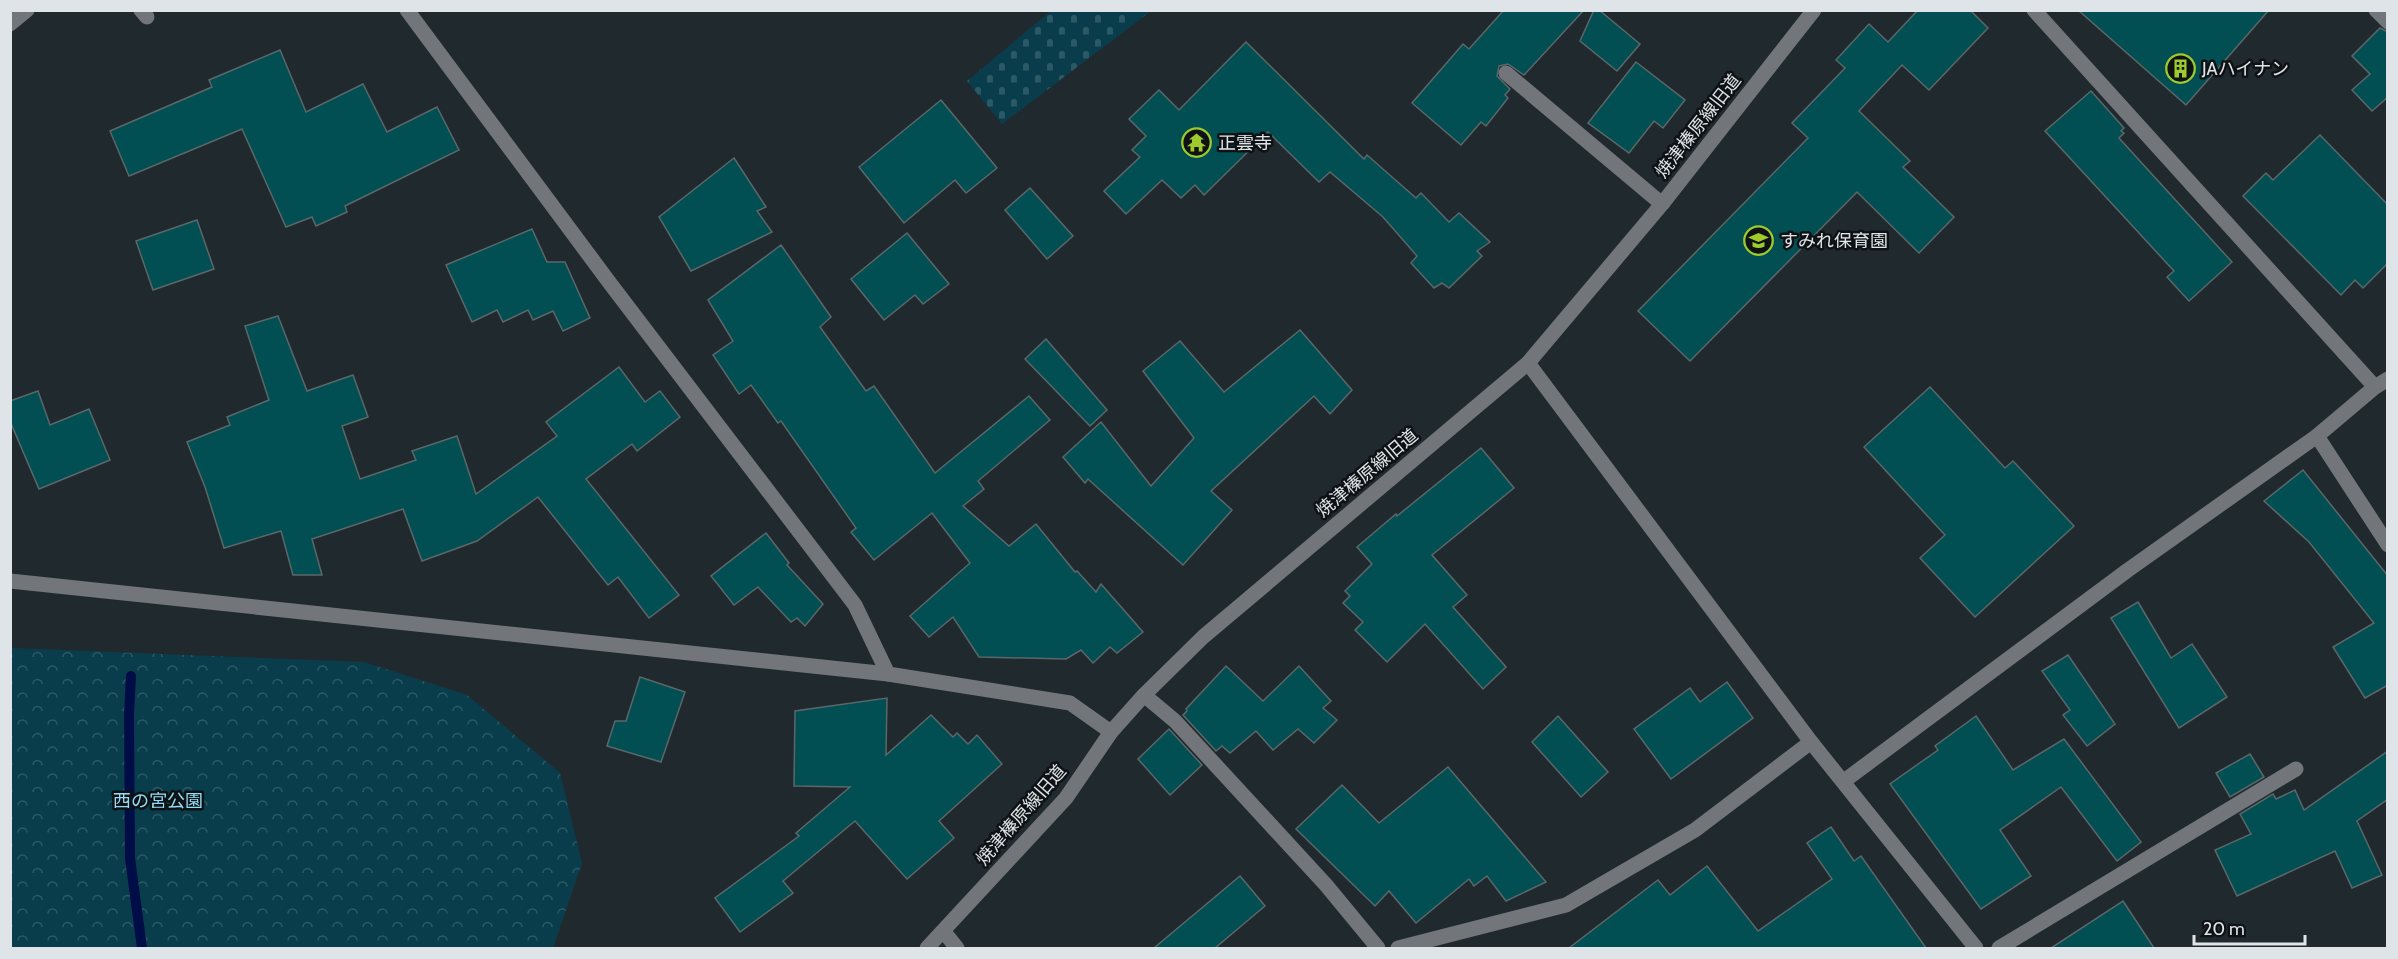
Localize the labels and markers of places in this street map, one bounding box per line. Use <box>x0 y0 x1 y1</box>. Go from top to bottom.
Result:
building icon: JAハイナン <box>2165 53 2197 85</box>
place label: JAハイナン <box>2201 58 2289 80</box>
temple icon: 正雲寺 <box>1181 127 1213 159</box>
place label: 正雲寺 <box>1218 132 1272 154</box>
school or university icon: すみれ保育園 <box>1743 225 1775 257</box>
place label: すみれ保育園 <box>1780 230 1888 252</box>

